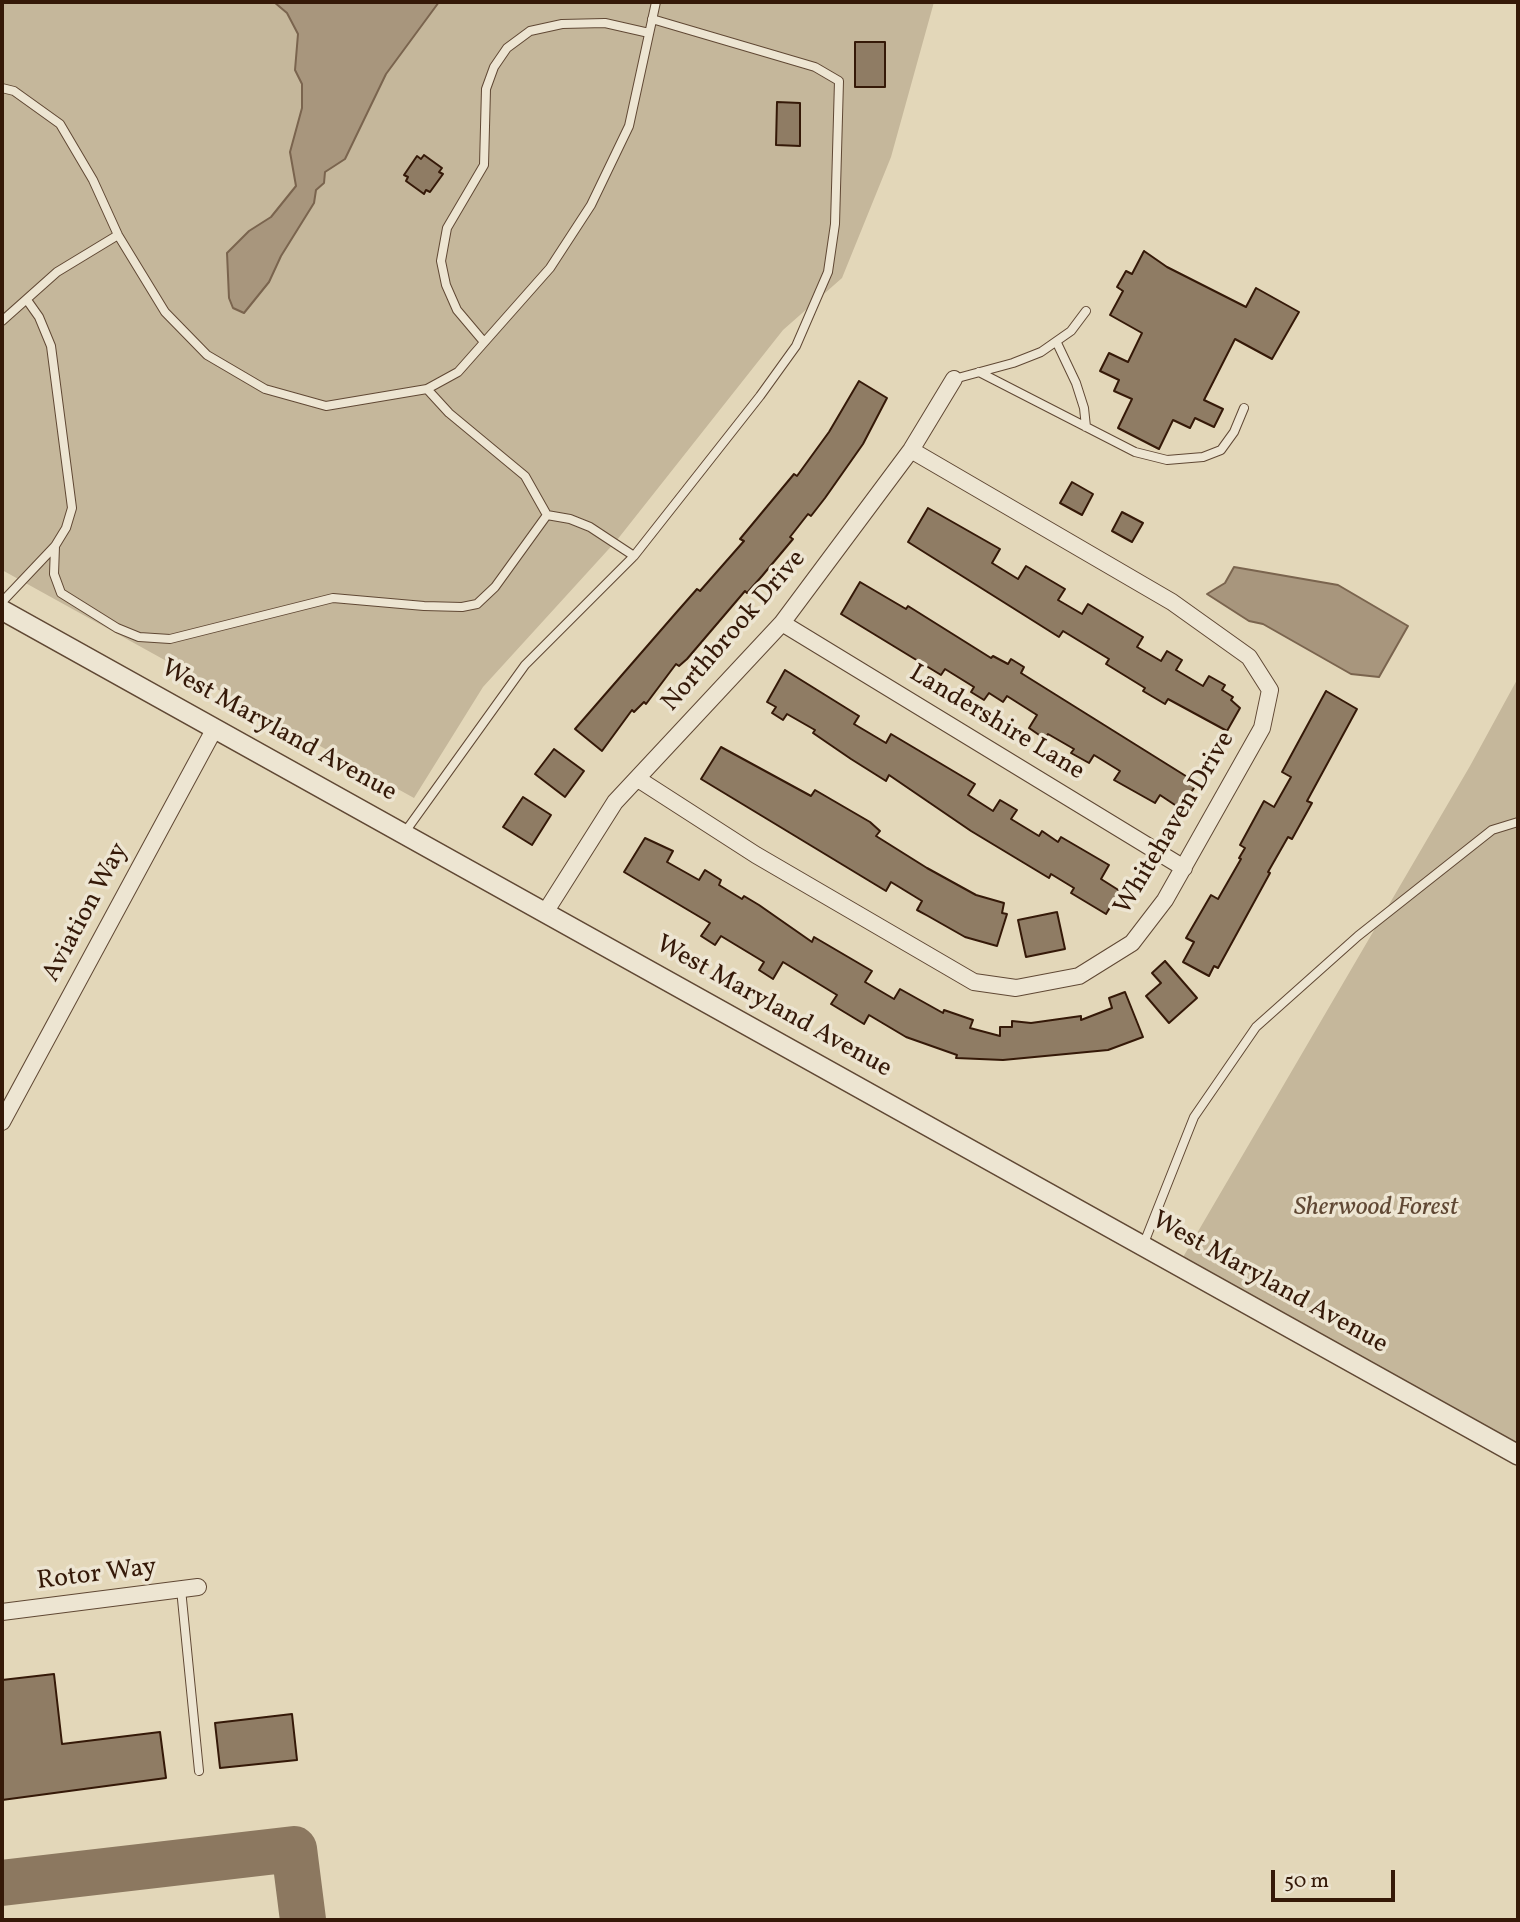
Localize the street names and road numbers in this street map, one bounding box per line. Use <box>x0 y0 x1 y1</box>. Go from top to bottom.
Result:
street label: Northbrook Drive <box>656 545 814 719</box>
street label: West Maryland Avenue <box>155 654 401 810</box>
street label: Landershire Lane <box>903 659 1089 789</box>
street label: Whitehaven Drive <box>1109 727 1243 921</box>
street label: Aviation Way <box>37 838 137 988</box>
street label: West Maryland Avenue <box>650 930 896 1086</box>
street label: West Maryland Avenue <box>1146 1206 1392 1362</box>
street label: Rotor Way <box>35 1553 159 1599</box>

